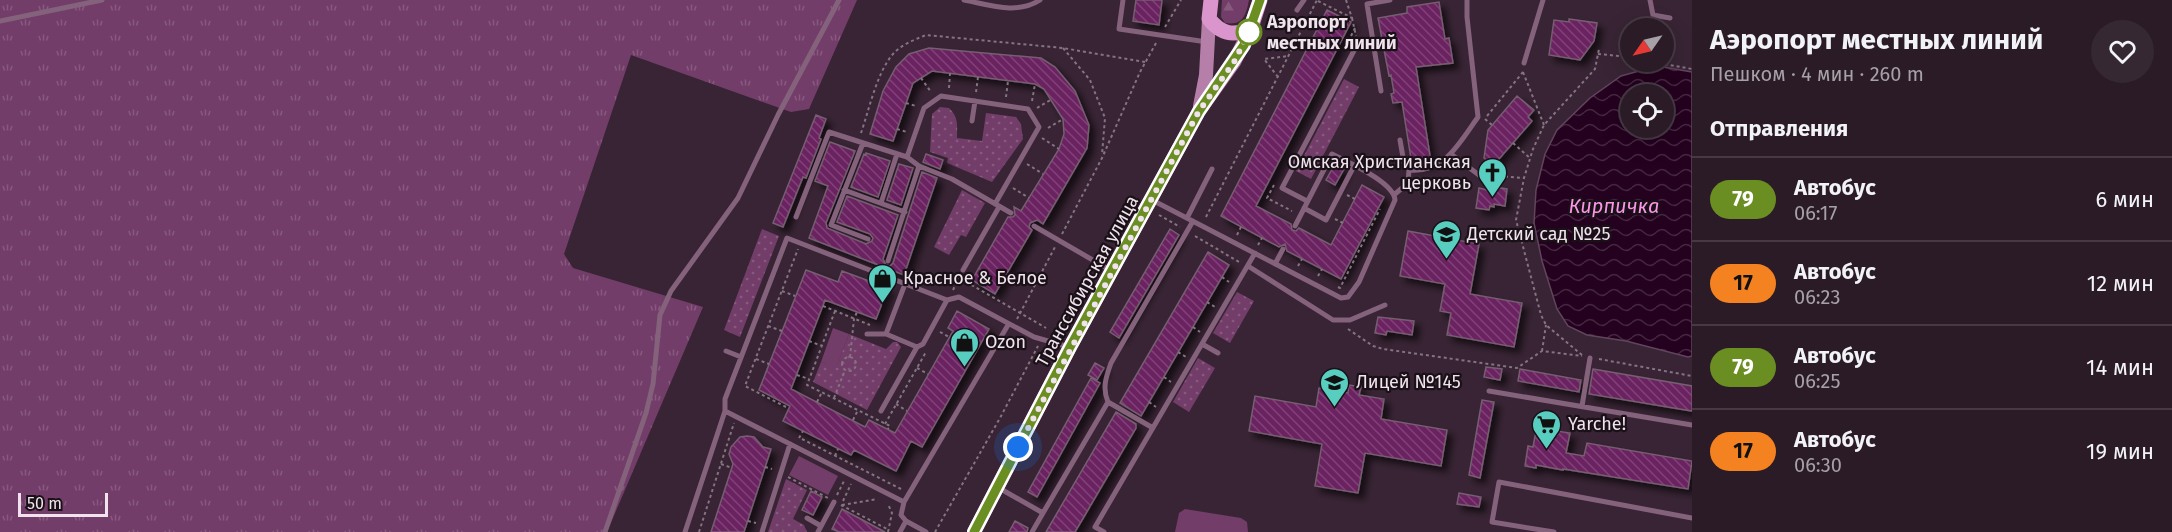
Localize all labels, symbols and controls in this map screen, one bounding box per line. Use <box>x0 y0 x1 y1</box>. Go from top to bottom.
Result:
place label: Аэропорт местных линий <box>1266 11 1397 54</box>
north arrow <box>1620 18 1674 72</box>
map controls <box>1620 18 1674 138</box>
marker: Аэропорт местных линий <box>1236 19 1262 45</box>
button: heart <box>2091 20 2154 83</box>
text: Аэропорт местных линий <box>1710 23 2043 56</box>
text: Пешком · 4 мин · 260 m <box>1710 62 1924 86</box>
button: locate <box>1620 84 1674 138</box>
text: Отправления <box>1710 115 1848 142</box>
place label: Омская Христианская церковь <box>1288 151 1471 194</box>
church icon: Омская Христианская церковь <box>1476 156 1508 198</box>
text: Автобус <box>1794 174 1876 201</box>
text: 79 <box>1732 186 1754 212</box>
text: 6 мин <box>2095 186 2154 213</box>
street label: Транссибирская улица <box>1031 192 1143 370</box>
water label: Кирпичка <box>1569 194 1659 218</box>
text: 06:17 <box>1794 201 1837 225</box>
school or university icon: Детский сад №25 <box>1430 218 1462 260</box>
place label: Детский сад №25 <box>1466 223 1611 245</box>
text: Автобус <box>1794 258 1876 285</box>
shop icon: Красное & Белое <box>866 262 898 304</box>
place label: Красное & Белое <box>903 267 1047 289</box>
text: 17 <box>1733 270 1753 296</box>
text: 12 мин <box>2087 270 2154 297</box>
text: 06:23 <box>1794 285 1840 309</box>
shop icon: Ozon <box>948 326 980 368</box>
place label: Ozon <box>985 331 1026 353</box>
text: Автобус <box>1794 342 1876 369</box>
text: 79 <box>1732 354 1754 380</box>
text: 14 мин <box>2086 354 2154 381</box>
school or university icon: Лицей №145 <box>1319 366 1351 408</box>
text: 06:25 <box>1794 369 1841 393</box>
place label: Лицей №145 <box>1356 371 1461 393</box>
supermarket icon: Yarche! <box>1531 408 1563 450</box>
place label: Yarche! <box>1568 413 1626 435</box>
text: Автобус <box>1794 426 1876 453</box>
your location <box>1003 432 1033 462</box>
text: 17 <box>1733 438 1753 464</box>
text: 19 мин <box>2086 438 2154 465</box>
text: 06:30 <box>1794 453 1842 477</box>
scale bar <box>18 490 108 518</box>
text: 50 m <box>27 494 62 513</box>

